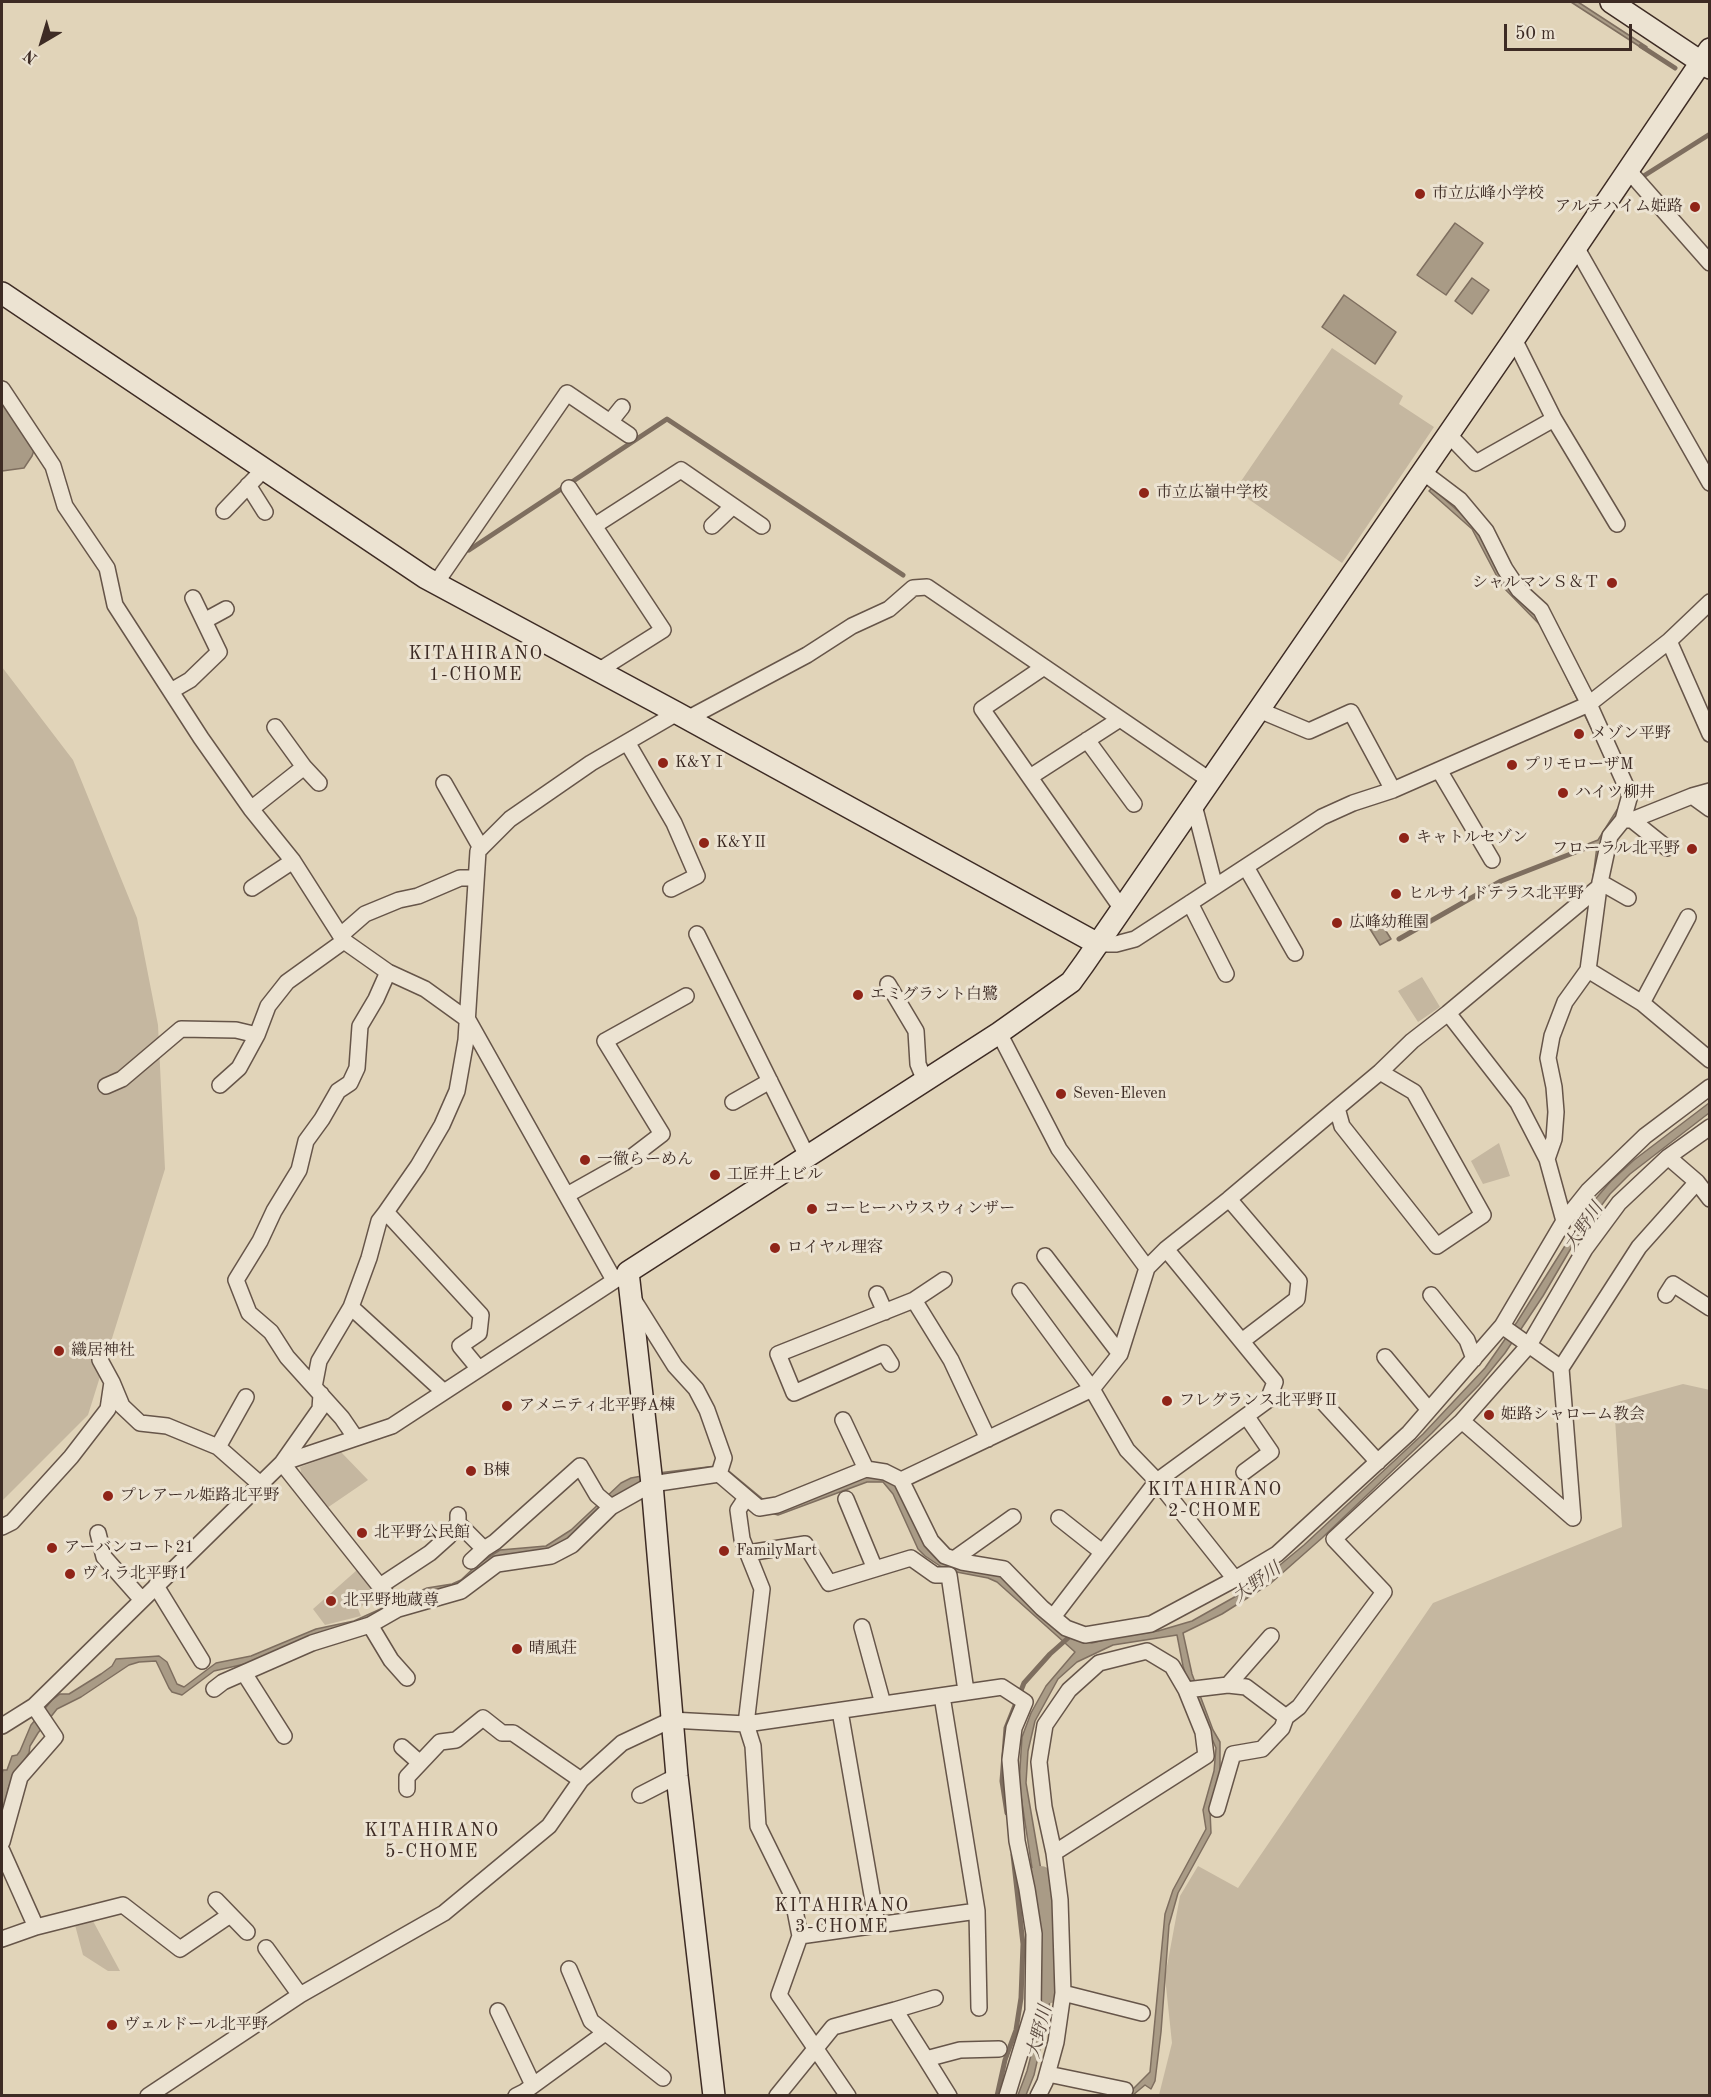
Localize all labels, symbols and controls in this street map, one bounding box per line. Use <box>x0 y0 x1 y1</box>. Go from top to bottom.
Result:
north arrow <box>12 12 72 72</box>
scale bar <box>1507 12 1634 50</box>
text: 50 m <box>1515 25 1555 43</box>
text: N <box>21 46 41 66</box>
place label: 市立広峰小学校 <box>1432 184 1544 204</box>
marker: 市立広峰小学校 <box>1413 187 1427 201</box>
place label: アルテハイム姫路 <box>1555 197 1683 217</box>
marker: アルテハイム姫路 <box>1688 200 1702 214</box>
place label: 市立広嶺中学校 <box>1156 483 1268 503</box>
marker: 市立広嶺中学校 <box>1137 486 1151 500</box>
place label: シャルマンＳ＆Ｔ <box>1472 573 1600 593</box>
marker: シャルマンＳ＆Ｔ <box>1605 576 1619 590</box>
district label: KITAHIRANO 1-CHOME <box>408 643 544 686</box>
place label: メゾン平野 <box>1591 724 1671 744</box>
marker: メゾン平野 <box>1572 727 1586 741</box>
place label: K&YⅠ <box>675 753 727 773</box>
place label: プリモローザM <box>1524 755 1633 775</box>
marker: K&YⅠ <box>656 756 670 770</box>
marker: プリモローザM <box>1505 758 1519 772</box>
place label: ハイツ柳井 <box>1575 783 1655 803</box>
marker: ハイツ柳井 <box>1556 786 1570 800</box>
place label: キャトルセゾン <box>1416 828 1528 848</box>
marker: キャトルセゾン <box>1397 831 1411 845</box>
place label: K&YⅡ <box>716 833 768 853</box>
marker: K&YⅡ <box>697 836 711 850</box>
place label: フローラル北平野 <box>1552 839 1680 859</box>
marker: フローラル北平野 <box>1685 842 1699 856</box>
place label: ヒルサイドテラス北平野 <box>1408 884 1584 904</box>
marker: ヒルサイドテラス北平野 <box>1389 887 1403 901</box>
place label: 広峰幼稚園 <box>1349 913 1429 933</box>
marker: 広峰幼稚園 <box>1330 916 1344 930</box>
place label: エミグラント白鷺 <box>870 985 998 1005</box>
marker: エミグラント白鷺 <box>851 988 865 1002</box>
place label: Seven-Eleven <box>1073 1084 1166 1104</box>
marker: Seven-Eleven <box>1054 1087 1068 1101</box>
place label: 一徹らーめん <box>597 1150 693 1170</box>
marker: 一徹らーめん <box>578 1153 592 1167</box>
place label: 工匠井上ビル <box>727 1165 823 1185</box>
marker: 工匠井上ビル <box>708 1168 722 1182</box>
place label: コーヒーハウスウィンザー <box>824 1199 1015 1219</box>
water label: 大野川 <box>1560 1199 1608 1255</box>
marker: コーヒーハウスウィンザー <box>805 1202 819 1216</box>
place label: ロイヤル理容 <box>787 1238 883 1258</box>
marker: ロイヤル理容 <box>768 1241 782 1255</box>
place label: 織居神社 <box>71 1341 135 1361</box>
marker: 織居神社 <box>52 1344 66 1358</box>
place label: フレグランス北平野Ⅱ <box>1179 1391 1339 1411</box>
marker: フレグランス北平野Ⅱ <box>1160 1394 1174 1408</box>
place label: アメニティ北平野A棟 <box>519 1396 675 1416</box>
marker: アメニティ北平野A棟 <box>500 1399 514 1413</box>
place label: 姫路シャローム教会 <box>1501 1405 1645 1425</box>
marker: 姫路シャローム教会 <box>1482 1408 1496 1422</box>
place label: B棟 <box>483 1461 510 1481</box>
marker: B棟 <box>464 1464 478 1478</box>
district label: KITAHIRANO 2-CHOME <box>1147 1479 1283 1522</box>
place label: プレアール姫路北平野 <box>120 1486 280 1506</box>
marker: プレアール姫路北平野 <box>101 1489 115 1503</box>
place label: 北平野公民館 <box>374 1523 470 1543</box>
marker: 北平野公民館 <box>355 1526 369 1540</box>
place label: アーバンコート21 <box>64 1538 194 1558</box>
marker: アーバンコート21 <box>45 1541 59 1555</box>
place label: FamilyMart <box>736 1541 817 1561</box>
marker: FamilyMart <box>717 1544 731 1558</box>
water label: 大野川 <box>1229 1558 1285 1608</box>
place label: ヴィラ北平野1 <box>82 1564 187 1584</box>
marker: ヴィラ北平野1 <box>63 1567 77 1581</box>
place label: 北平野地蔵尊 <box>343 1591 439 1611</box>
marker: 北平野地蔵尊 <box>324 1594 338 1608</box>
place label: 晴風荘 <box>529 1639 577 1659</box>
marker: 晴風荘 <box>510 1642 524 1656</box>
district label: KITAHIRANO 5-CHOME <box>364 1820 500 1862</box>
district label: KITAHIRANO 3-CHOME <box>774 1895 910 1938</box>
water label: 大野川 <box>1023 2003 1057 2061</box>
place label: ヴェルドール北平野 <box>124 2015 268 2035</box>
marker: ヴェルドール北平野 <box>105 2018 119 2032</box>

